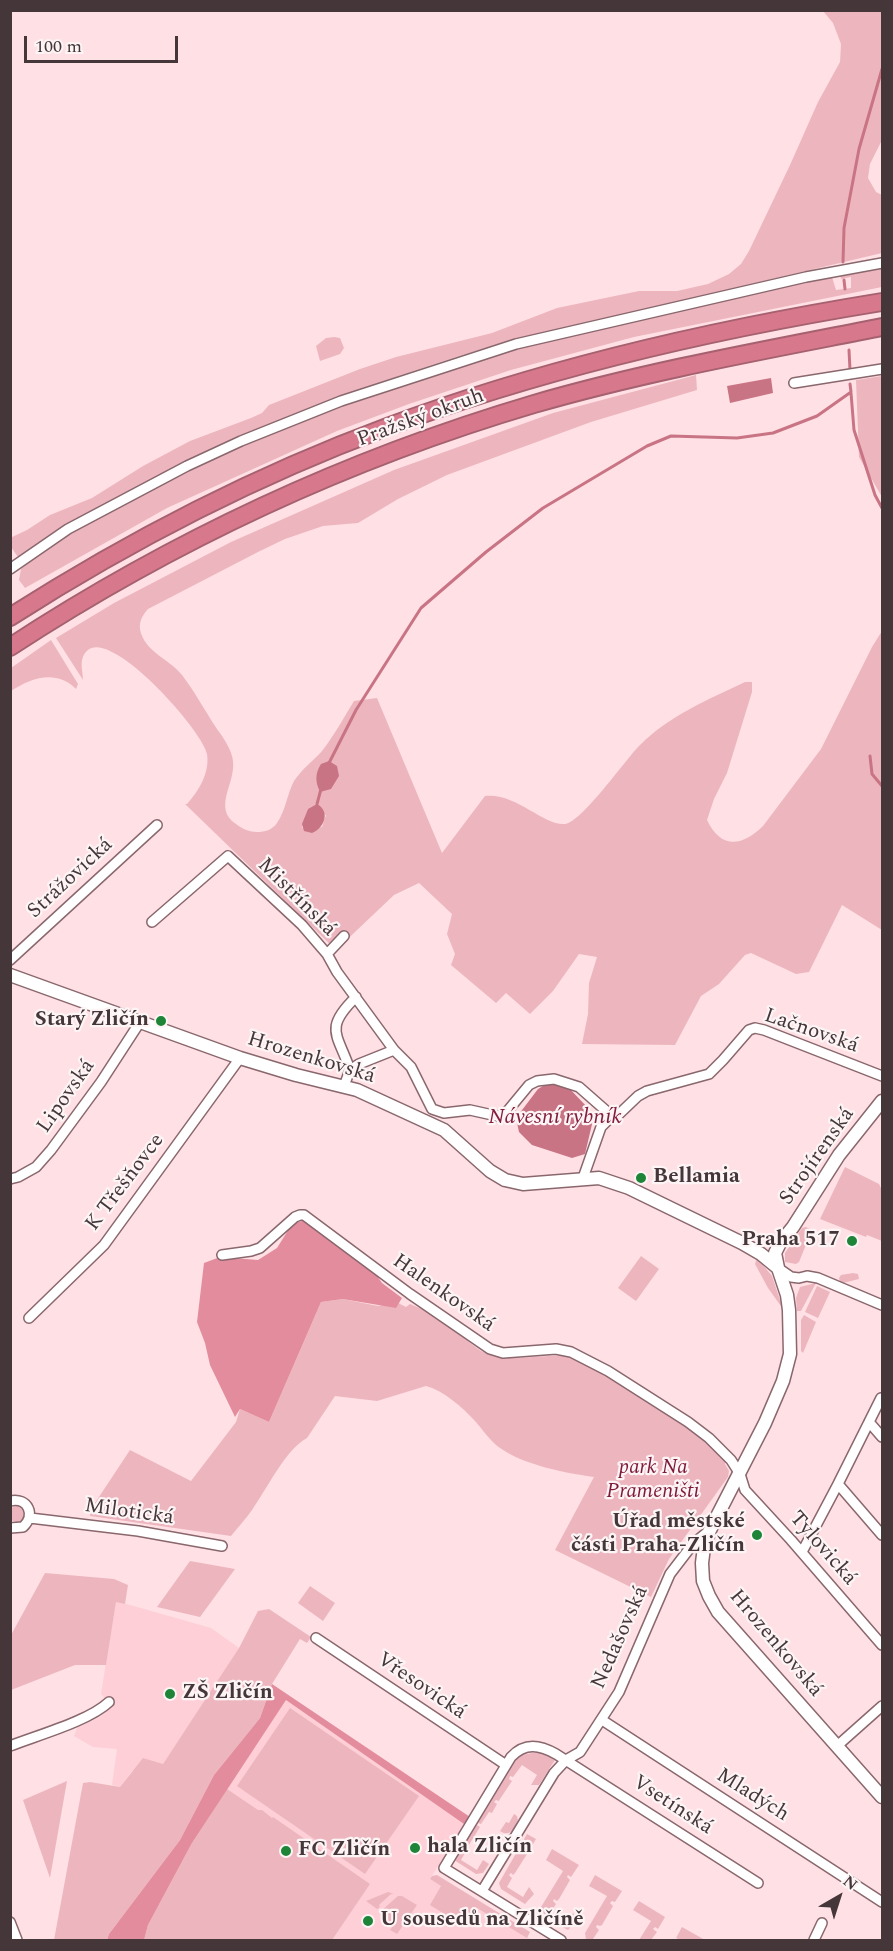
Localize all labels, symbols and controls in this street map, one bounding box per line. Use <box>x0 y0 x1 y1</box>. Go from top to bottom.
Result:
scale bar <box>27 24 182 62</box>
text: 100 m <box>35 33 82 60</box>
street label: Pražský okruh <box>354 384 488 454</box>
street label: Strážovická <box>23 833 119 925</box>
street label: Mistřínská <box>251 853 341 943</box>
street label: Lačnovská <box>761 1004 861 1060</box>
place label: Starý Zličín <box>35 1008 149 1034</box>
marker: Starý Zličín <box>154 1014 168 1028</box>
street label: Hrozenkovská <box>244 1028 378 1090</box>
street label: Lipovská <box>33 1055 101 1139</box>
street label: Strojírenská <box>775 1103 861 1211</box>
water label: Návesní rybník <box>488 1106 622 1132</box>
street label: K Třešňovce <box>81 1129 171 1237</box>
place label: Bellamia <box>653 1165 740 1191</box>
marker: Bellamia <box>634 1171 648 1185</box>
place label: Praha 517 <box>742 1228 840 1254</box>
marker: Praha 517 <box>845 1234 859 1248</box>
street label: Halenkovská <box>387 1249 499 1339</box>
park label: park Na Prameništi <box>606 1456 700 1506</box>
street label: Milotická <box>83 1494 175 1532</box>
street label: Tylovická <box>783 1507 861 1591</box>
place label: Úřad městské části Praha-Zličín <box>571 1510 745 1560</box>
marker: Úřad městské části Praha-Zličín <box>750 1528 764 1542</box>
street label: Nedašovská <box>587 1583 655 1693</box>
street label: Hrozenkovská <box>723 1585 827 1703</box>
street label: Vřesovická <box>372 1648 470 1726</box>
place label: ZŠ Zličín <box>182 1681 273 1707</box>
marker: ZŠ Zličín <box>163 1687 177 1701</box>
street label: Mladých <box>711 1764 793 1828</box>
street label: Vsetínská <box>627 1771 717 1841</box>
place label: hala Zličín <box>427 1835 532 1861</box>
place label: FC Zličín <box>298 1838 390 1864</box>
marker: hala Zličín <box>408 1841 422 1855</box>
marker: FC Zličín <box>279 1844 293 1858</box>
north arrow <box>809 1867 869 1927</box>
text: N <box>838 1870 863 1896</box>
place label: U sousedů na Zličíně <box>380 1908 584 1934</box>
marker: U sousedů na Zličíně <box>361 1914 375 1928</box>

